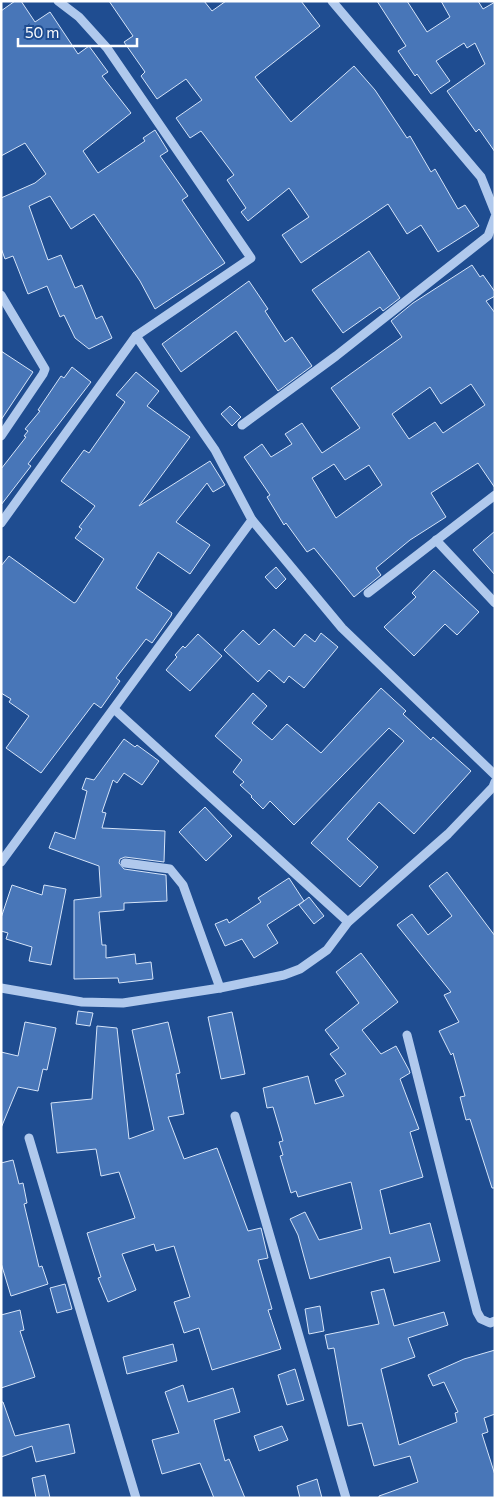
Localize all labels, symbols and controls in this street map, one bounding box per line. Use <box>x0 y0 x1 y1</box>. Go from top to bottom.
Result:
scale bar <box>18 15 136 47</box>
text: 50 m <box>25 23 59 41</box>

